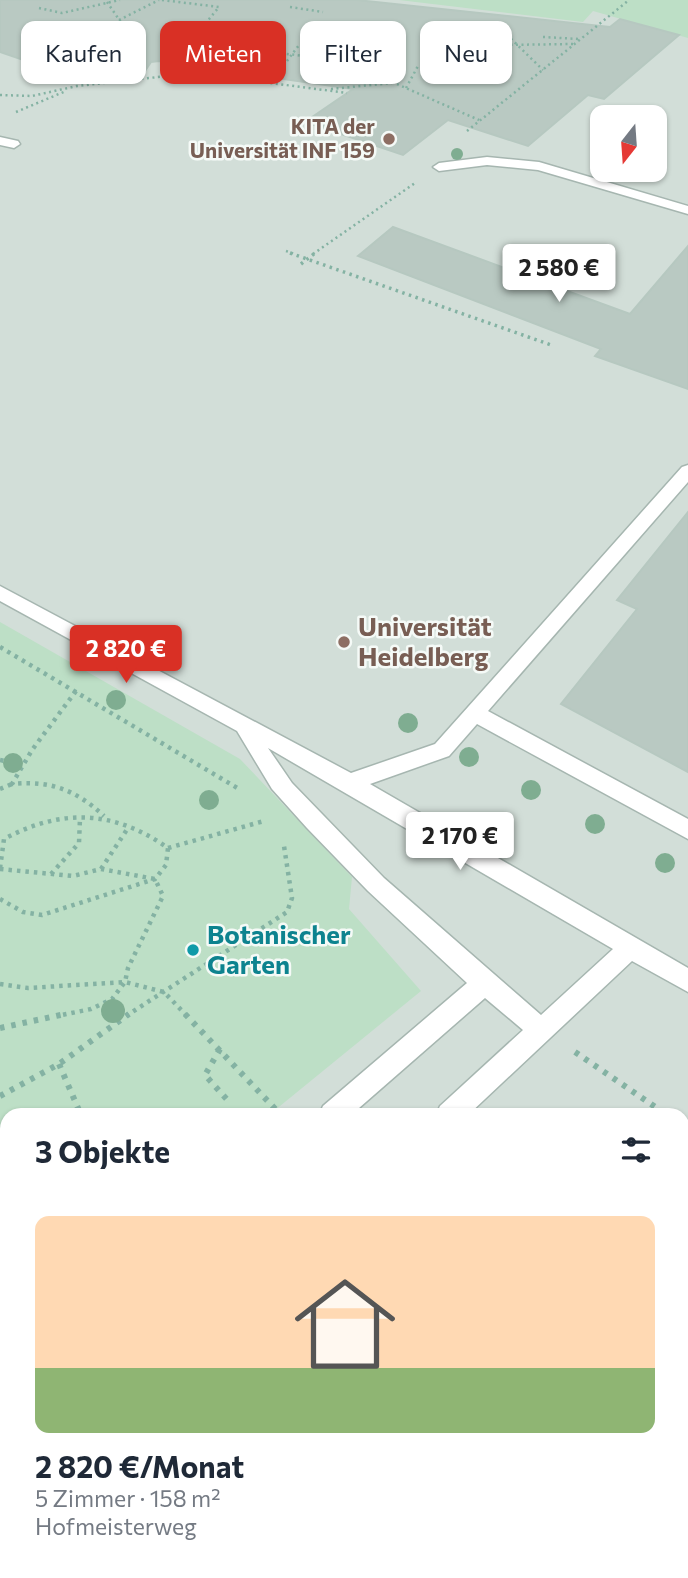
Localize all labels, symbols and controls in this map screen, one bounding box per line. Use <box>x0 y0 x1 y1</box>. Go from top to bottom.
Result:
chip: Kaufen <box>21 21 146 84</box>
chip: Mieten <box>160 21 286 84</box>
chip: Filter <box>300 21 406 84</box>
chip: Neu <box>420 21 512 84</box>
north arrow <box>590 105 667 182</box>
map controls <box>590 105 667 182</box>
place label: KITA der Universität INF 159 <box>190 113 375 162</box>
marker: KITA der Universität INF 159 <box>381 131 397 147</box>
pin: 2 580 € <box>494 244 624 304</box>
text: 2 580 € <box>519 253 599 281</box>
place label: Universität Heidelberg <box>358 610 492 671</box>
pin: 2 820 € <box>61 626 191 685</box>
text: 2 820 € <box>86 634 166 662</box>
marker: Universität Heidelberg <box>336 634 352 650</box>
pin: 2 170 € <box>395 812 525 872</box>
text: 2 170 € <box>422 821 498 849</box>
place label: Botanischer Garten <box>207 918 351 979</box>
marker: Botanischer Garten <box>185 942 201 958</box>
icon: filters <box>617 1131 655 1169</box>
text: 3 Objekte <box>35 1132 170 1169</box>
icon: home <box>282 1261 408 1387</box>
text: 2 820 €/Monat <box>35 1447 244 1484</box>
text: 5 Zimmer · 158 m² <box>35 1484 220 1512</box>
text: Hofmeisterweg <box>35 1512 197 1540</box>

